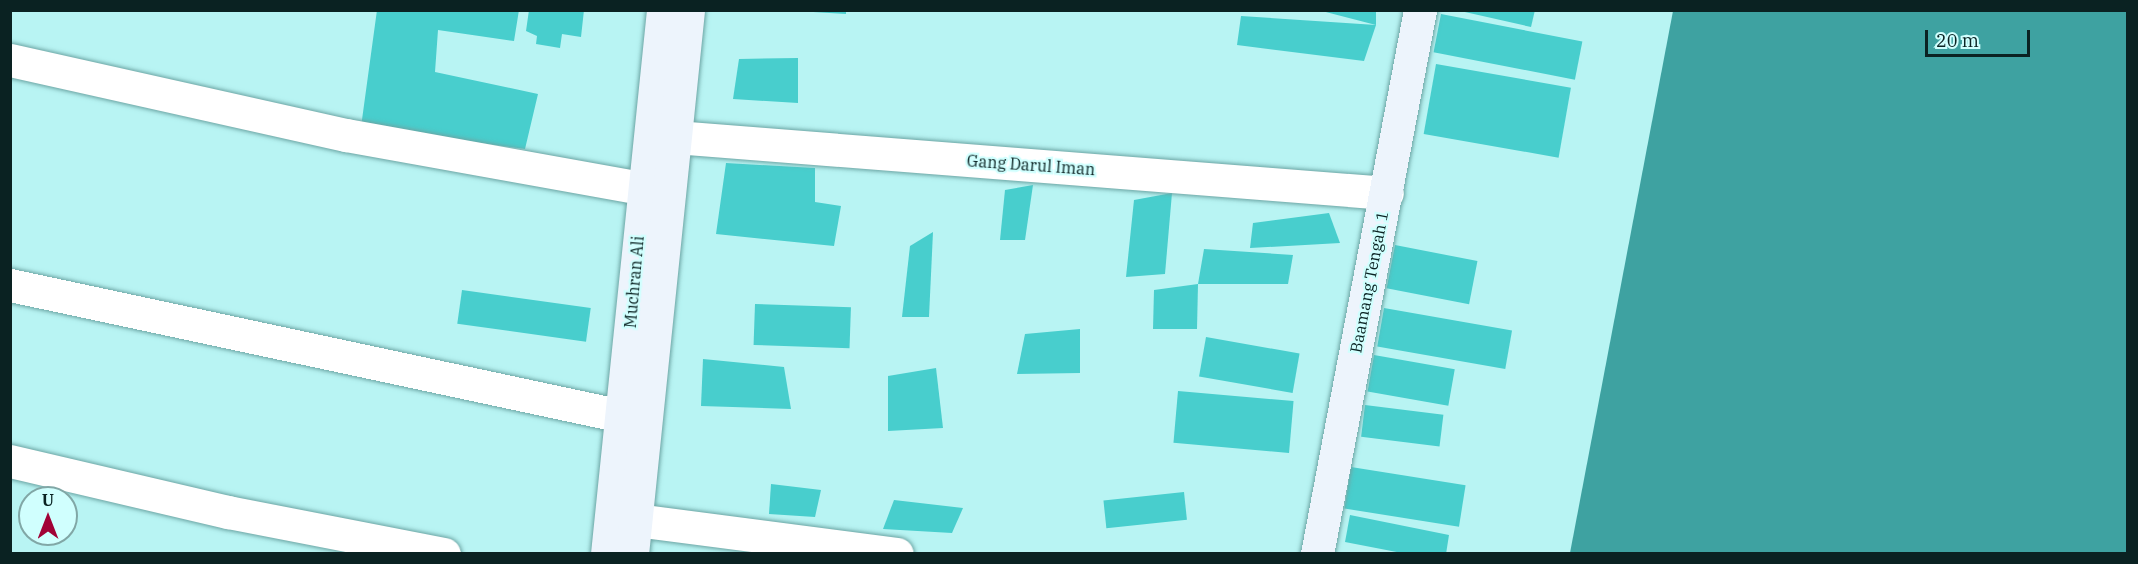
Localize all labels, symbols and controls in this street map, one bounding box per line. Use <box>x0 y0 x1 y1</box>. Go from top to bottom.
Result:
scale bar <box>1928 18 2033 56</box>
text: 20 m <box>1936 29 1979 52</box>
street label: Gang Darul Iman <box>966 151 1096 179</box>
street label: Baamang Tengah 1 <box>1346 209 1392 355</box>
street label: Muchran Ali <box>620 235 648 329</box>
north arrow <box>18 486 78 546</box>
text: U <box>42 490 54 510</box>

